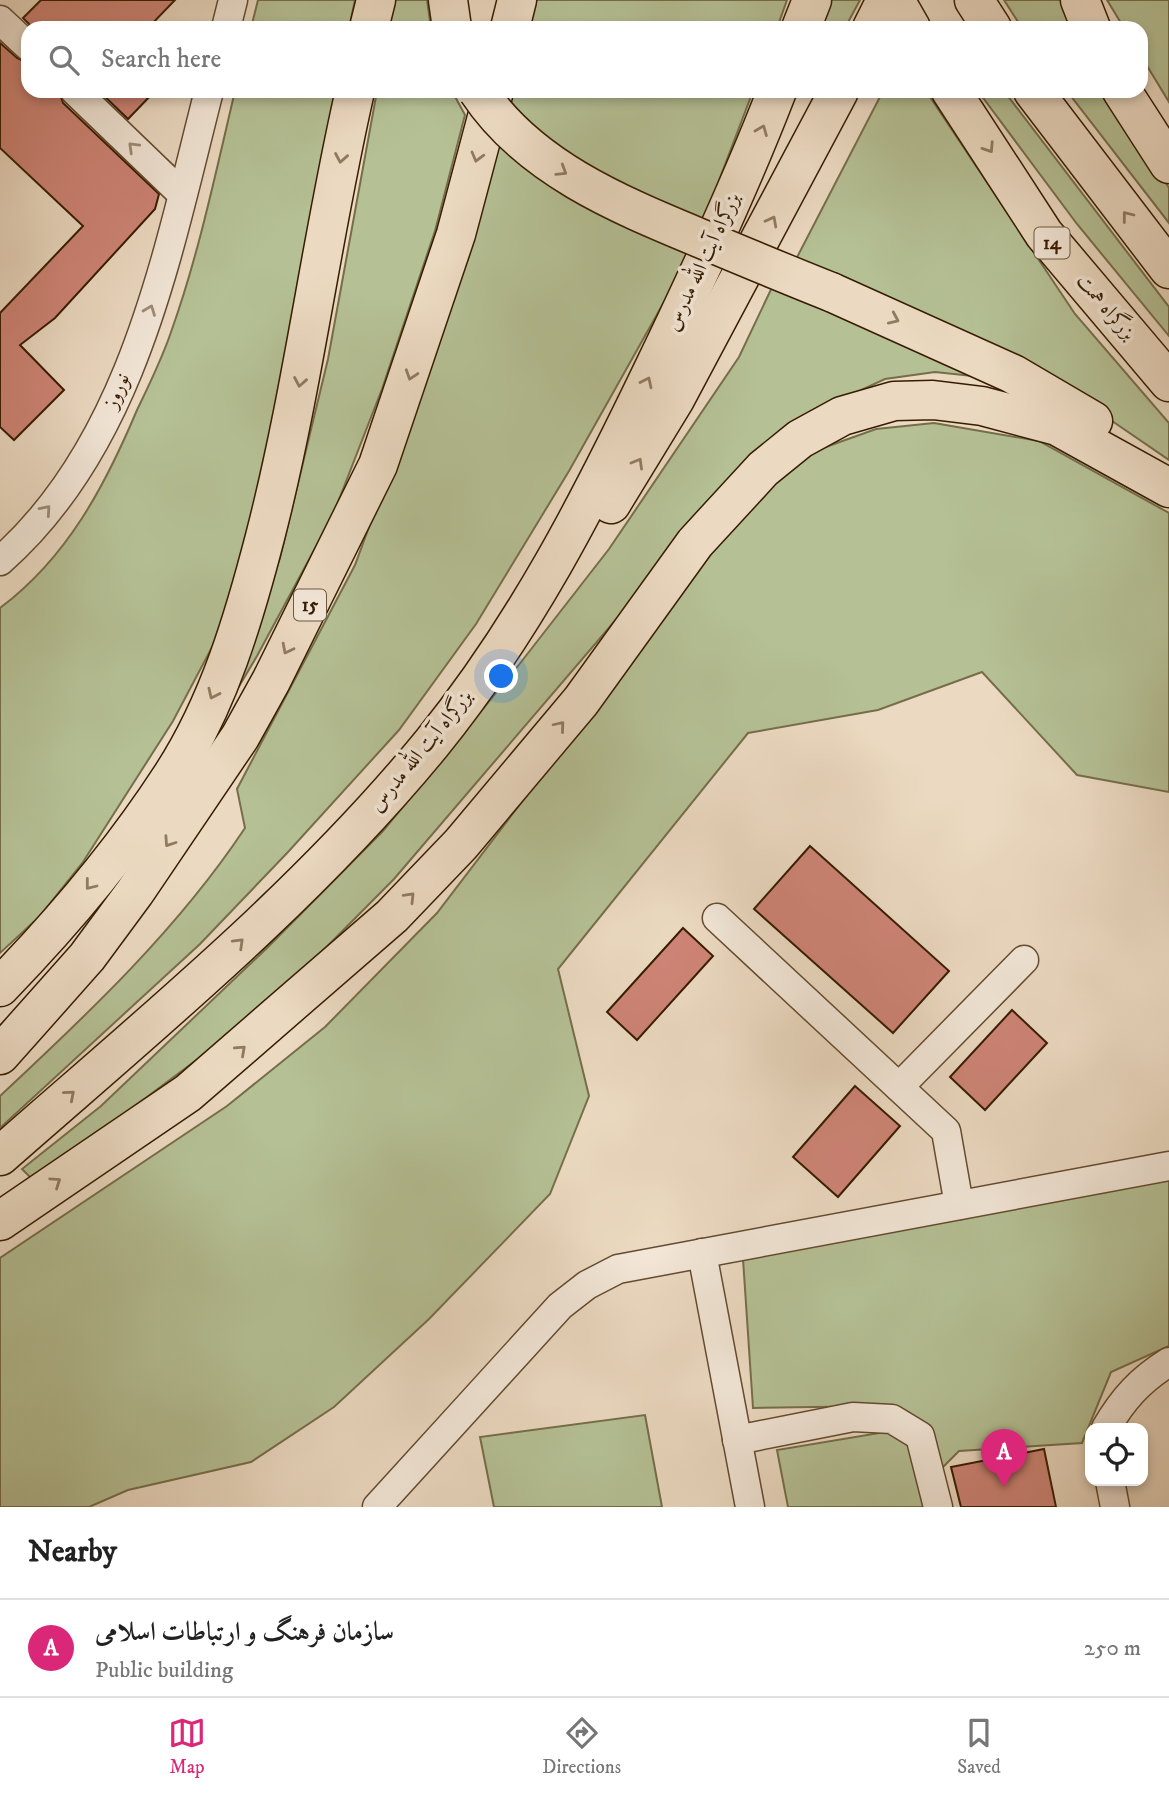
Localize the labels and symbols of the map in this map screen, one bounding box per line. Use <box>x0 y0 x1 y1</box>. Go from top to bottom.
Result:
one-way arrow <box>753 125 767 137</box>
one-way arrow <box>980 141 993 154</box>
one-way arrow <box>128 142 141 155</box>
one-way arrow <box>471 151 485 163</box>
one-way arrow <box>334 152 349 164</box>
one-way arrow <box>555 163 568 176</box>
street label: بزرگراه آیت الله مدرس <box>655 186 747 335</box>
one-way arrow <box>1122 211 1135 223</box>
one-way arrow <box>764 216 778 229</box>
road number: 14 <box>1034 228 1070 258</box>
street label: بزرگراه همت <box>1071 267 1143 346</box>
one-way arrow <box>141 304 155 316</box>
one-way arrow <box>887 311 899 325</box>
one-way arrow <box>405 368 419 380</box>
street label: نوروز <box>97 369 136 415</box>
one-way arrow <box>293 376 308 388</box>
one-way arrow <box>639 377 653 389</box>
one-way arrow <box>630 458 643 470</box>
one-way arrow <box>38 506 50 519</box>
road number: 15 <box>294 590 326 620</box>
one-way arrow <box>282 642 296 654</box>
your location <box>484 659 518 693</box>
street label: بزرگراه آیت الله مدرس <box>360 681 478 817</box>
one-way arrow <box>207 687 221 699</box>
one-way arrow <box>552 722 564 735</box>
one-way arrow <box>164 835 177 848</box>
one-way arrow <box>85 877 98 889</box>
one-way arrow <box>401 892 414 905</box>
one-way arrow <box>231 938 244 951</box>
one-way arrow <box>233 1045 246 1058</box>
one-way arrow <box>62 1091 75 1103</box>
one-way arrow <box>48 1178 61 1190</box>
pin: A <box>981 1429 1027 1487</box>

